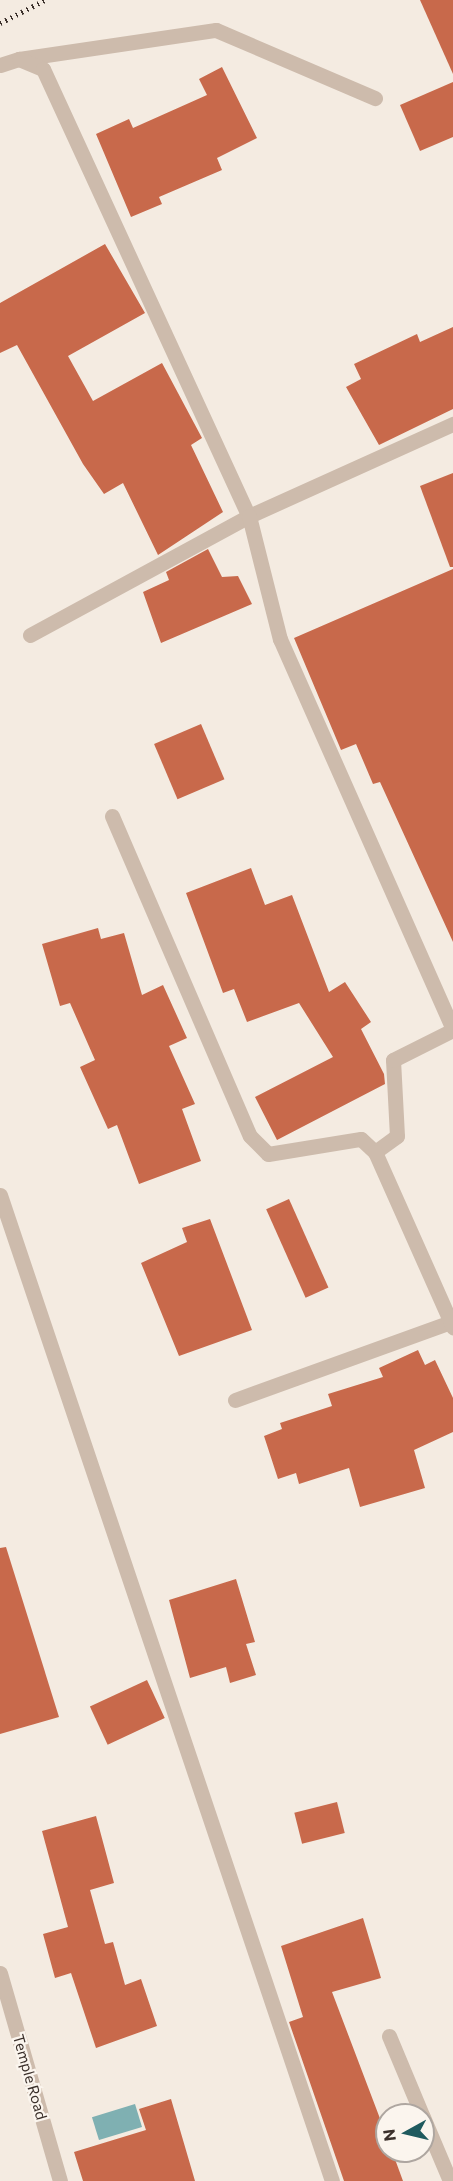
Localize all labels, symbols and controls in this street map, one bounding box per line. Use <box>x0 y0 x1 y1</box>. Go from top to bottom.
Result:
street label: Temple Road <box>9 2032 51 2122</box>
north arrow <box>375 2103 435 2163</box>
text: N <box>378 2128 399 2143</box>

